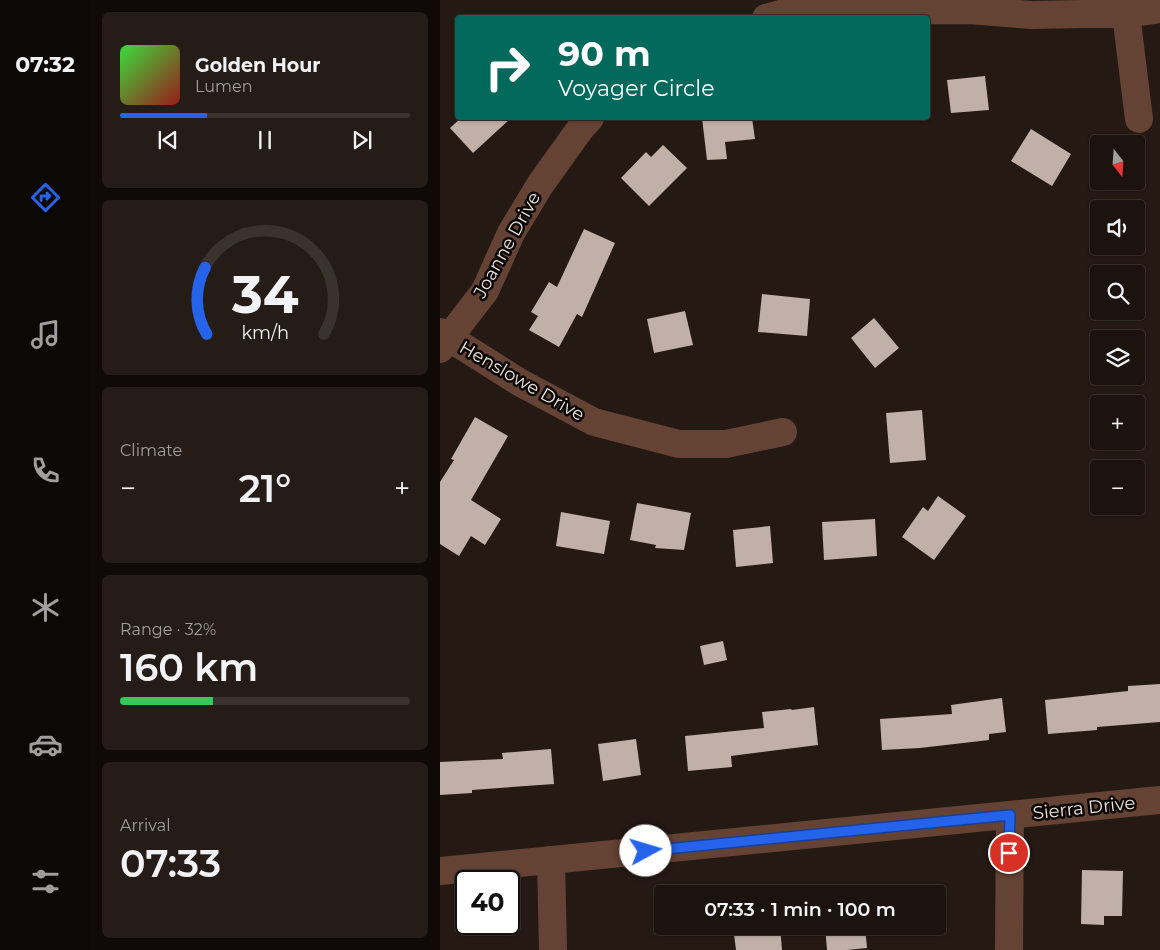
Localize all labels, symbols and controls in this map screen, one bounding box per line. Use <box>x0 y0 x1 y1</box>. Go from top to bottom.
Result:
text: 90 m <box>558 32 651 75</box>
icon: right <box>475 35 540 100</box>
text: 07:32 <box>15 51 75 78</box>
text: Golden Hour <box>195 54 321 77</box>
text: Voyager Circle <box>558 75 715 102</box>
text: Lumen <box>195 77 253 96</box>
icon: previous <box>154 126 182 154</box>
icon: pause <box>251 126 279 154</box>
icon: next <box>348 126 376 154</box>
north arrow <box>1090 135 1145 190</box>
map controls <box>1090 135 1145 515</box>
icon: directions <box>28 180 63 215</box>
street label: Joanne Drive <box>468 188 545 303</box>
button: sound <box>1090 200 1145 255</box>
text: 34 <box>231 263 298 326</box>
button: search <box>1090 265 1145 320</box>
icon: music <box>28 317 63 352</box>
text: km/h <box>241 322 289 343</box>
button: layers <box>1090 330 1145 385</box>
street label: Henslowe Drive <box>456 336 588 426</box>
button: + <box>1090 395 1145 450</box>
text: Climate <box>120 441 182 460</box>
icon: phone <box>28 453 63 488</box>
button: − <box>1090 460 1145 515</box>
text: 21° <box>239 465 291 512</box>
text: − <box>120 471 136 505</box>
text: + <box>394 471 410 505</box>
icon: climate <box>28 590 63 625</box>
text: Range · 32% <box>120 620 216 639</box>
text: 160 km <box>120 644 258 691</box>
icon: car <box>28 727 63 762</box>
street label: Sierra Drive <box>1032 792 1136 824</box>
text: Arrival <box>120 816 170 835</box>
position arrow <box>619 824 671 876</box>
pin <box>988 832 1030 874</box>
icon: arrive <box>995 839 1023 867</box>
text: 07:33 <box>120 840 221 887</box>
icon: filters <box>28 864 63 899</box>
speed limit sign: 40 <box>455 870 520 935</box>
text: 07:33 · 1 min · 100 m <box>704 898 896 921</box>

